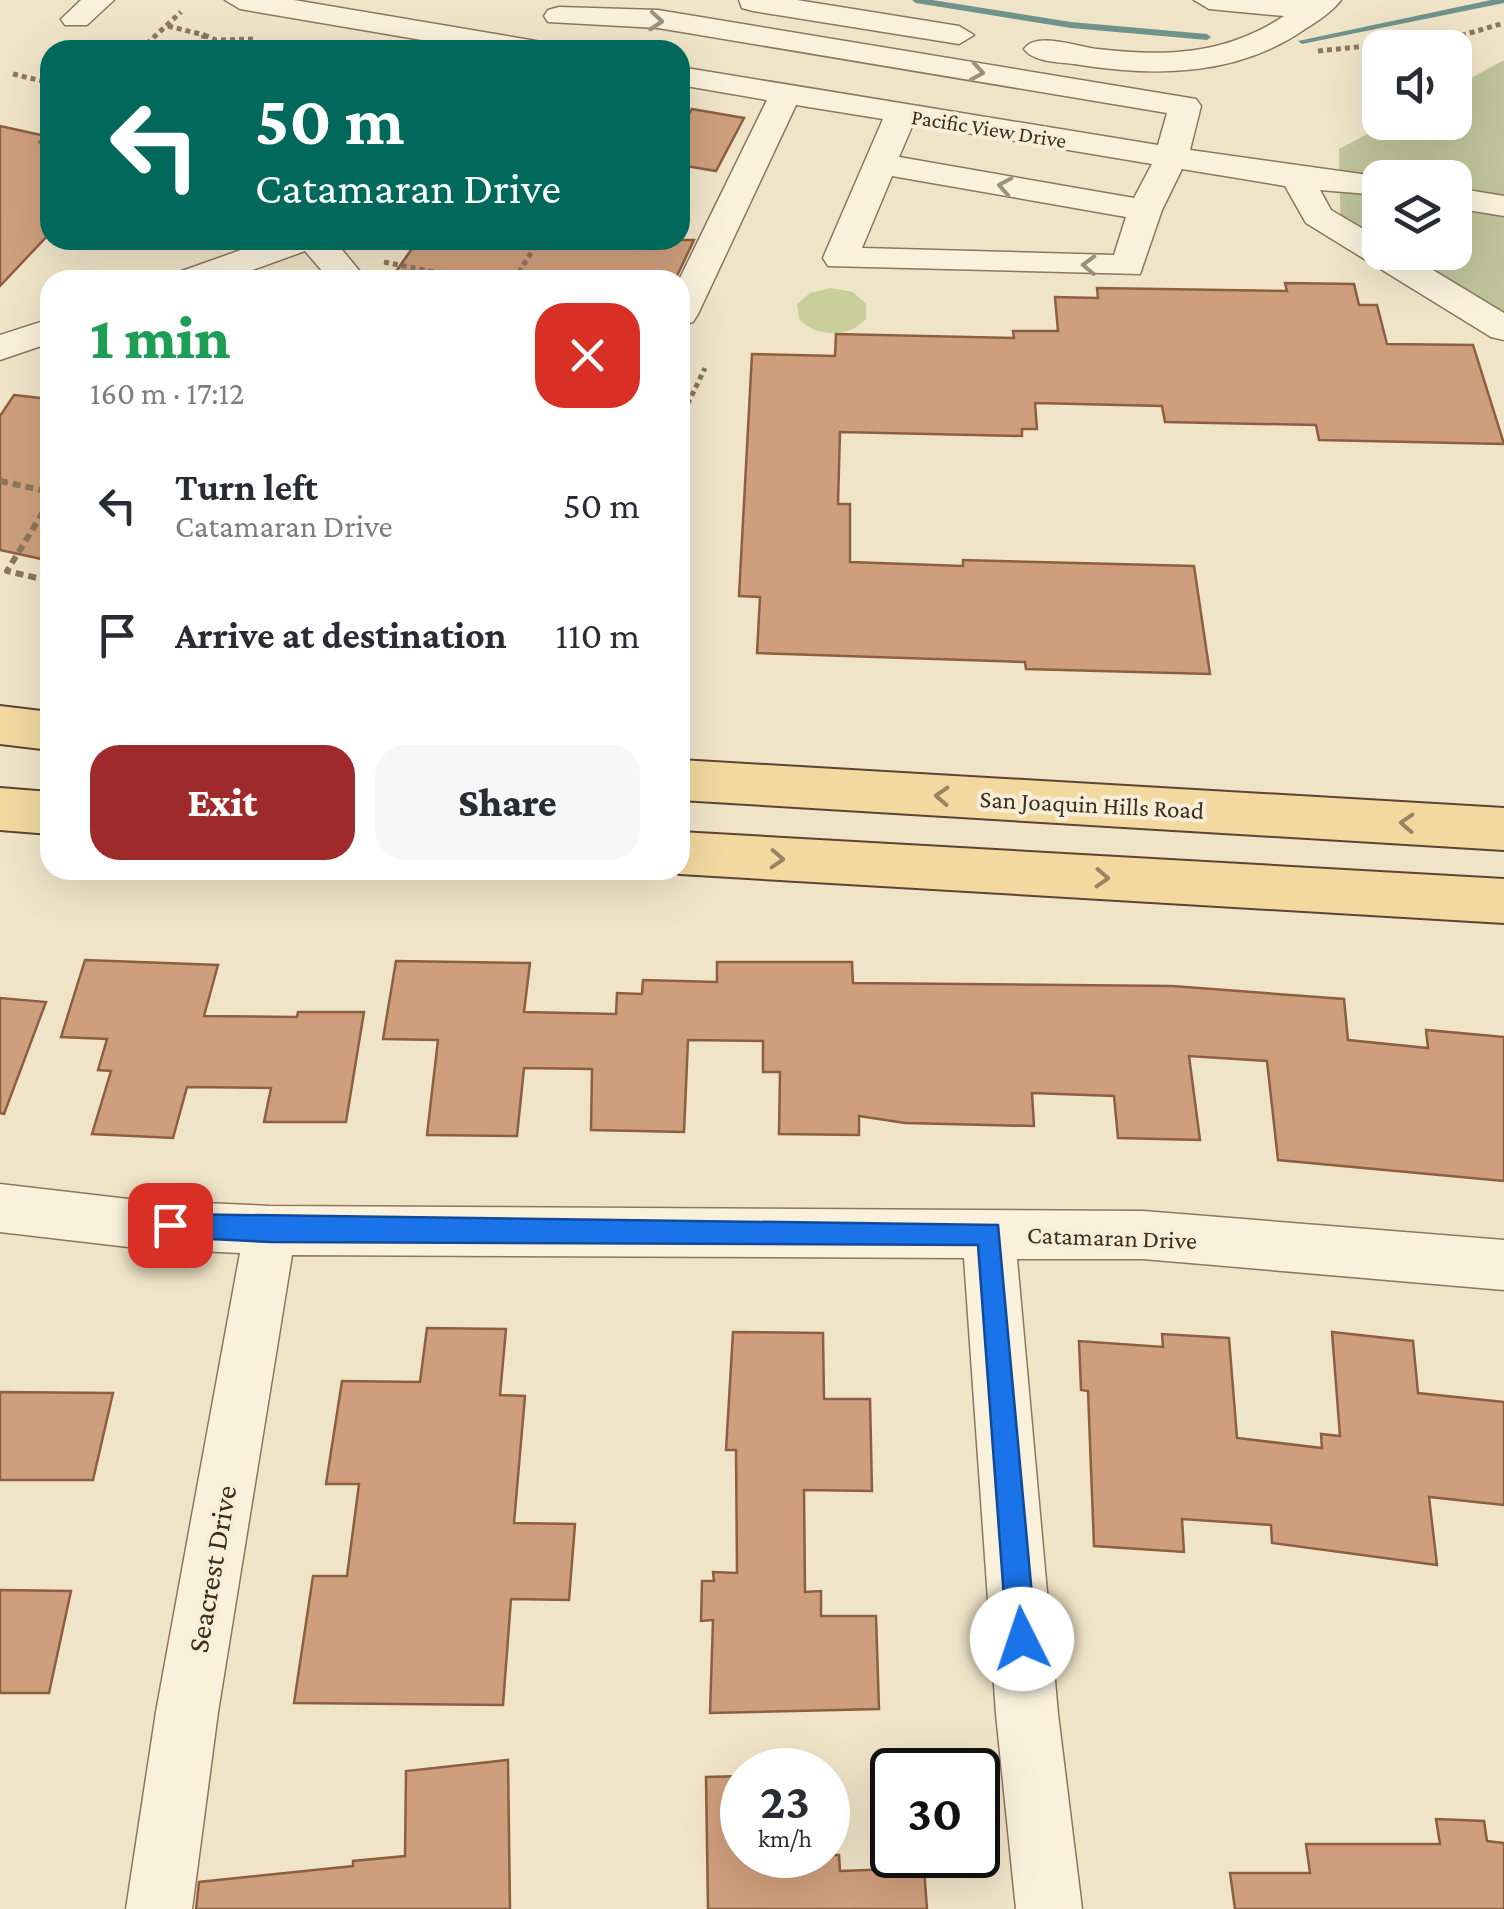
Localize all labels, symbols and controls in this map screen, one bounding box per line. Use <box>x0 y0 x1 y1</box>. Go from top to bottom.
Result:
one-way arrow <box>649 9 665 31</box>
map controls <box>1362 30 1472 270</box>
button: sound <box>1362 30 1472 140</box>
one-way arrow <box>969 61 985 82</box>
icon: left <box>90 80 220 210</box>
text: 50 m <box>255 81 405 159</box>
street label: Pacific View Drive <box>910 104 1068 153</box>
button: layers <box>1362 160 1472 270</box>
text: Catamaran Drive <box>255 163 561 213</box>
one-way arrow <box>997 176 1014 197</box>
one-way arrow <box>1080 254 1096 275</box>
button: close <box>535 303 640 408</box>
text: 1 min <box>90 304 230 371</box>
text: 160 m · 17:12 <box>90 375 244 411</box>
text: Turn left <box>175 466 318 508</box>
icon: left <box>90 478 145 533</box>
text: 50 m <box>563 484 640 526</box>
text: Catamaran Drive <box>175 508 393 544</box>
icon: arrive <box>90 608 145 663</box>
text: Arrive at destination <box>175 614 507 656</box>
text: 110 m <box>556 614 640 656</box>
button: Exit <box>90 745 355 860</box>
button: Share <box>375 745 640 860</box>
street label: San Joaquin Hills Road <box>979 785 1205 825</box>
one-way arrow <box>934 786 950 807</box>
one-way arrow <box>1398 813 1414 834</box>
one-way arrow <box>770 848 786 869</box>
one-way arrow <box>1094 867 1110 888</box>
pin <box>128 1183 213 1268</box>
icon: arrive <box>143 1198 198 1253</box>
street label: Catamaran Drive <box>1027 1221 1197 1254</box>
street label: Seacrest Drive <box>181 1483 242 1655</box>
position arrow <box>970 1587 1074 1691</box>
speed limit sign: 30 <box>870 1748 1000 1878</box>
text: 23 <box>760 1773 810 1829</box>
text: km/h <box>758 1825 812 1852</box>

